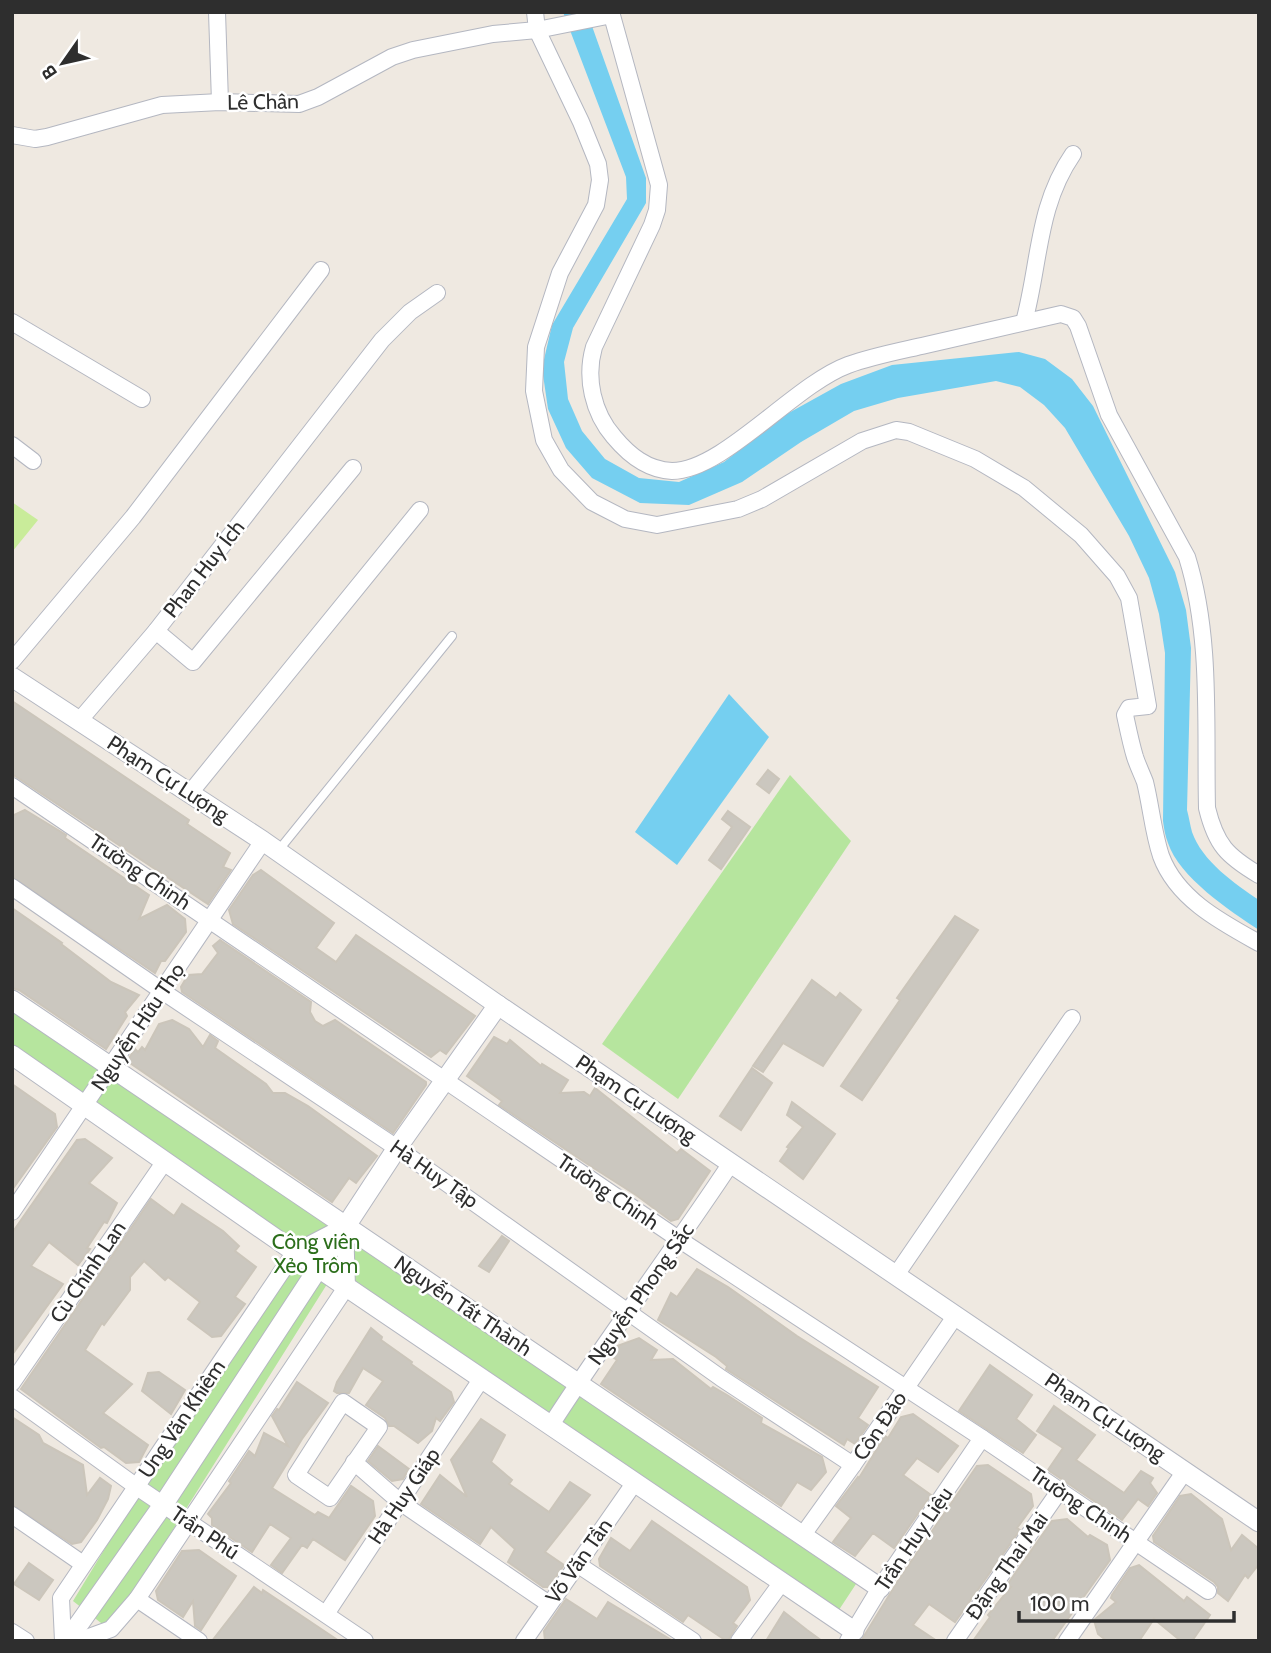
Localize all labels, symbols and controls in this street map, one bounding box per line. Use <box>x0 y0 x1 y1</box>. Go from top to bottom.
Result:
north arrow <box>28 28 98 98</box>
text: B <box>36 61 62 84</box>
street label: Lê Chân <box>227 88 299 115</box>
street label: Phan Huy Ích <box>158 515 249 622</box>
street label: Phạm Cự Lượng <box>103 730 234 827</box>
street label: Trường Chinh <box>85 828 196 915</box>
street label: Nguyễn Hữu Thọ <box>86 958 190 1095</box>
street label: Phạm Cự Lượng <box>571 1049 702 1148</box>
street label: Hà Huy Tập <box>385 1134 483 1213</box>
street label: Trường Chinh <box>553 1148 664 1235</box>
street label: Cù Chính Lan <box>44 1216 131 1327</box>
street label: Nguyễn Phong Sắc <box>582 1218 699 1369</box>
park label: Công viên Xẻo Trôm <box>272 1229 360 1278</box>
street label: Nguyễn Tất Thành <box>390 1250 537 1361</box>
street label: Ung Văn Khiêm <box>133 1355 230 1483</box>
street label: Phạm Cự Lượng <box>1040 1367 1171 1466</box>
street label: Côn Đảo <box>848 1387 912 1465</box>
street label: Hà Huy Giáp <box>362 1443 445 1549</box>
street label: Trường Chinh <box>1026 1461 1137 1548</box>
street label: Trần Huy Liệu <box>870 1482 958 1595</box>
street label: Trần Phú <box>167 1501 244 1564</box>
street label: Đặng Thai Mai <box>960 1507 1053 1624</box>
street label: Võ Văn Tần <box>540 1513 617 1608</box>
scale bar <box>1019 1580 1234 1624</box>
text: 100 m <box>1030 1591 1089 1616</box>

